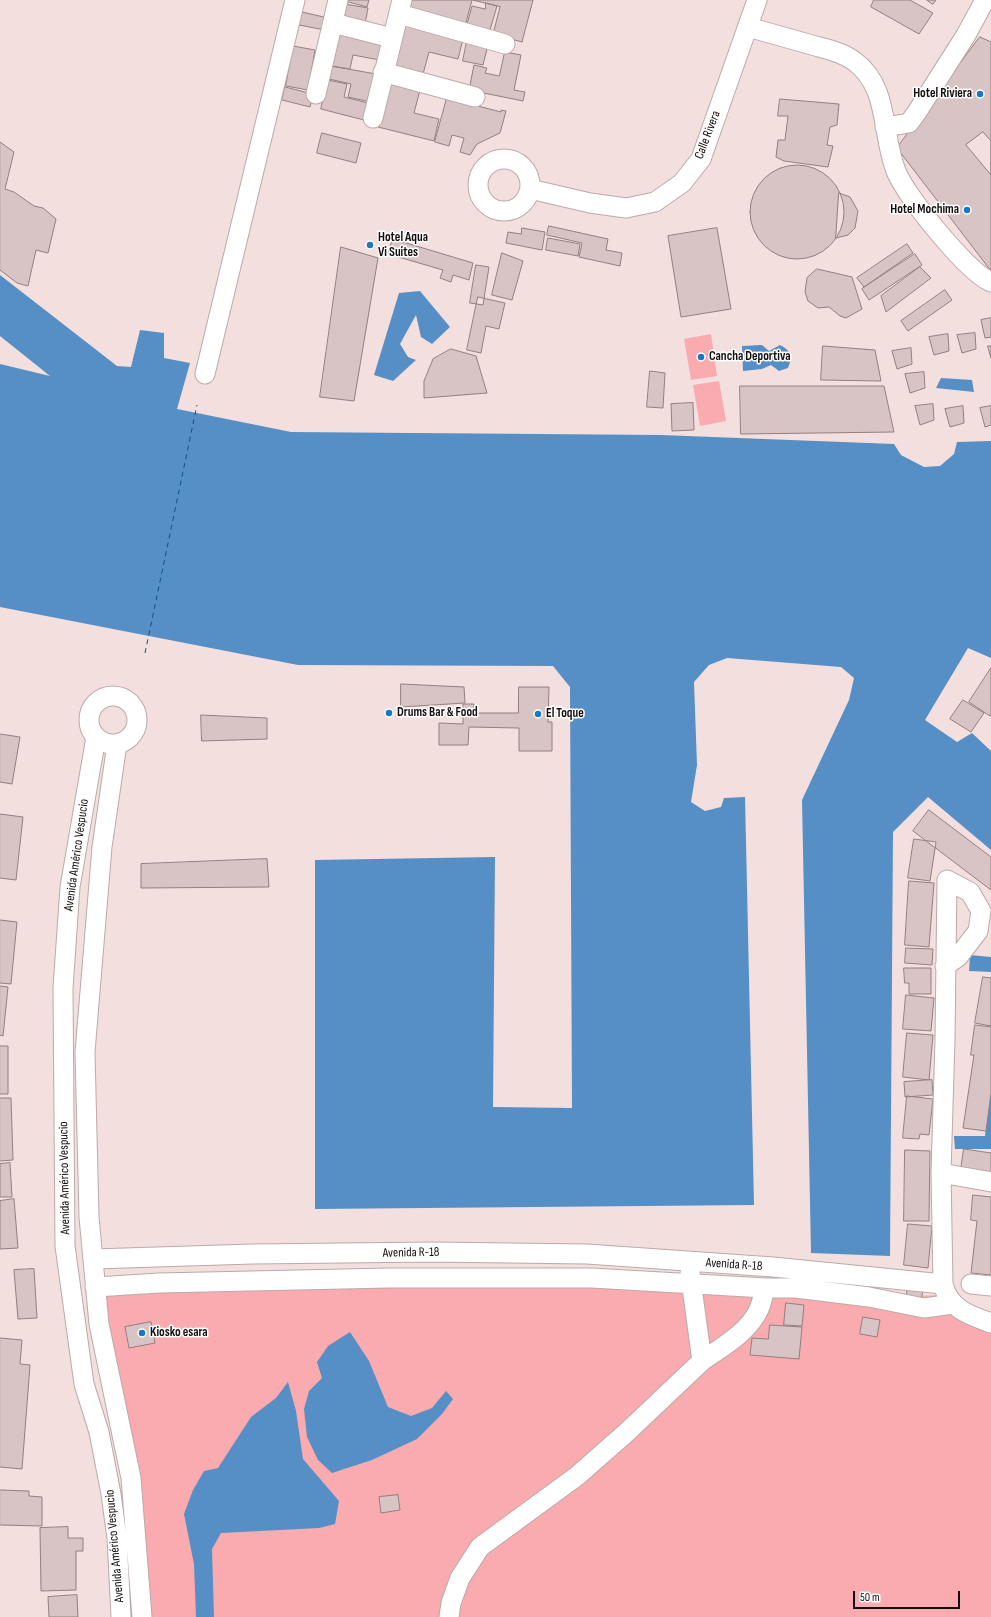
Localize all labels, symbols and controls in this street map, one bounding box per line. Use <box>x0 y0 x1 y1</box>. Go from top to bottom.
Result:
place label: Hotel Riviera <box>913 86 972 102</box>
marker: Hotel Riviera <box>975 89 985 99</box>
street label: Calle Rivera <box>692 109 724 161</box>
place label: Hotel Mochima <box>890 202 959 218</box>
marker: Hotel Mochima <box>962 205 972 215</box>
place label: Hotel Aqua Vi Suites <box>378 230 428 261</box>
marker: Hotel Aqua Vi Suites <box>365 240 375 250</box>
place label: Cancha Deportiva <box>709 349 791 365</box>
marker: Cancha Deportiva <box>696 352 706 362</box>
place label: Drums Bar & Food <box>397 705 478 721</box>
place label: El Toque <box>546 706 584 722</box>
marker: Drums Bar & Food <box>384 708 394 718</box>
marker: El Toque <box>533 709 543 719</box>
street label: Avenida Américo Vespucio <box>61 798 93 912</box>
street label: Avenida Américo Vespucio <box>56 1121 74 1235</box>
street label: Avenida R-18 <box>383 1245 439 1261</box>
street label: Avenida R-18 <box>705 1255 763 1275</box>
place label: Kiosko esara <box>150 1325 208 1341</box>
marker: Kiosko esara <box>137 1328 147 1338</box>
street label: Avenida Américo Vespucio <box>102 1489 128 1603</box>
scale bar <box>855 1583 962 1609</box>
text: 50 m <box>860 1590 880 1605</box>

